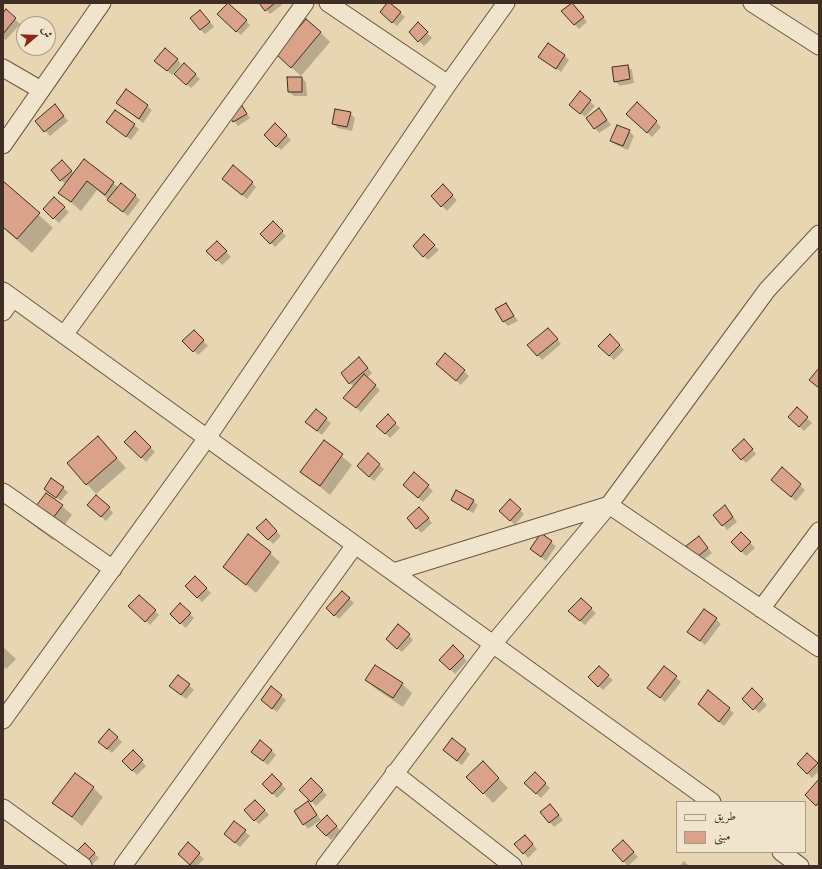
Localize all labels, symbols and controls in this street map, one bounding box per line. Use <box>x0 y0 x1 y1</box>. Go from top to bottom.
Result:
north arrow <box>16 16 56 56</box>
text: ش <box>39 25 55 40</box>
legend <box>676 801 806 853</box>
text: طريق <box>714 809 736 824</box>
text: مبنى <box>714 829 730 844</box>

